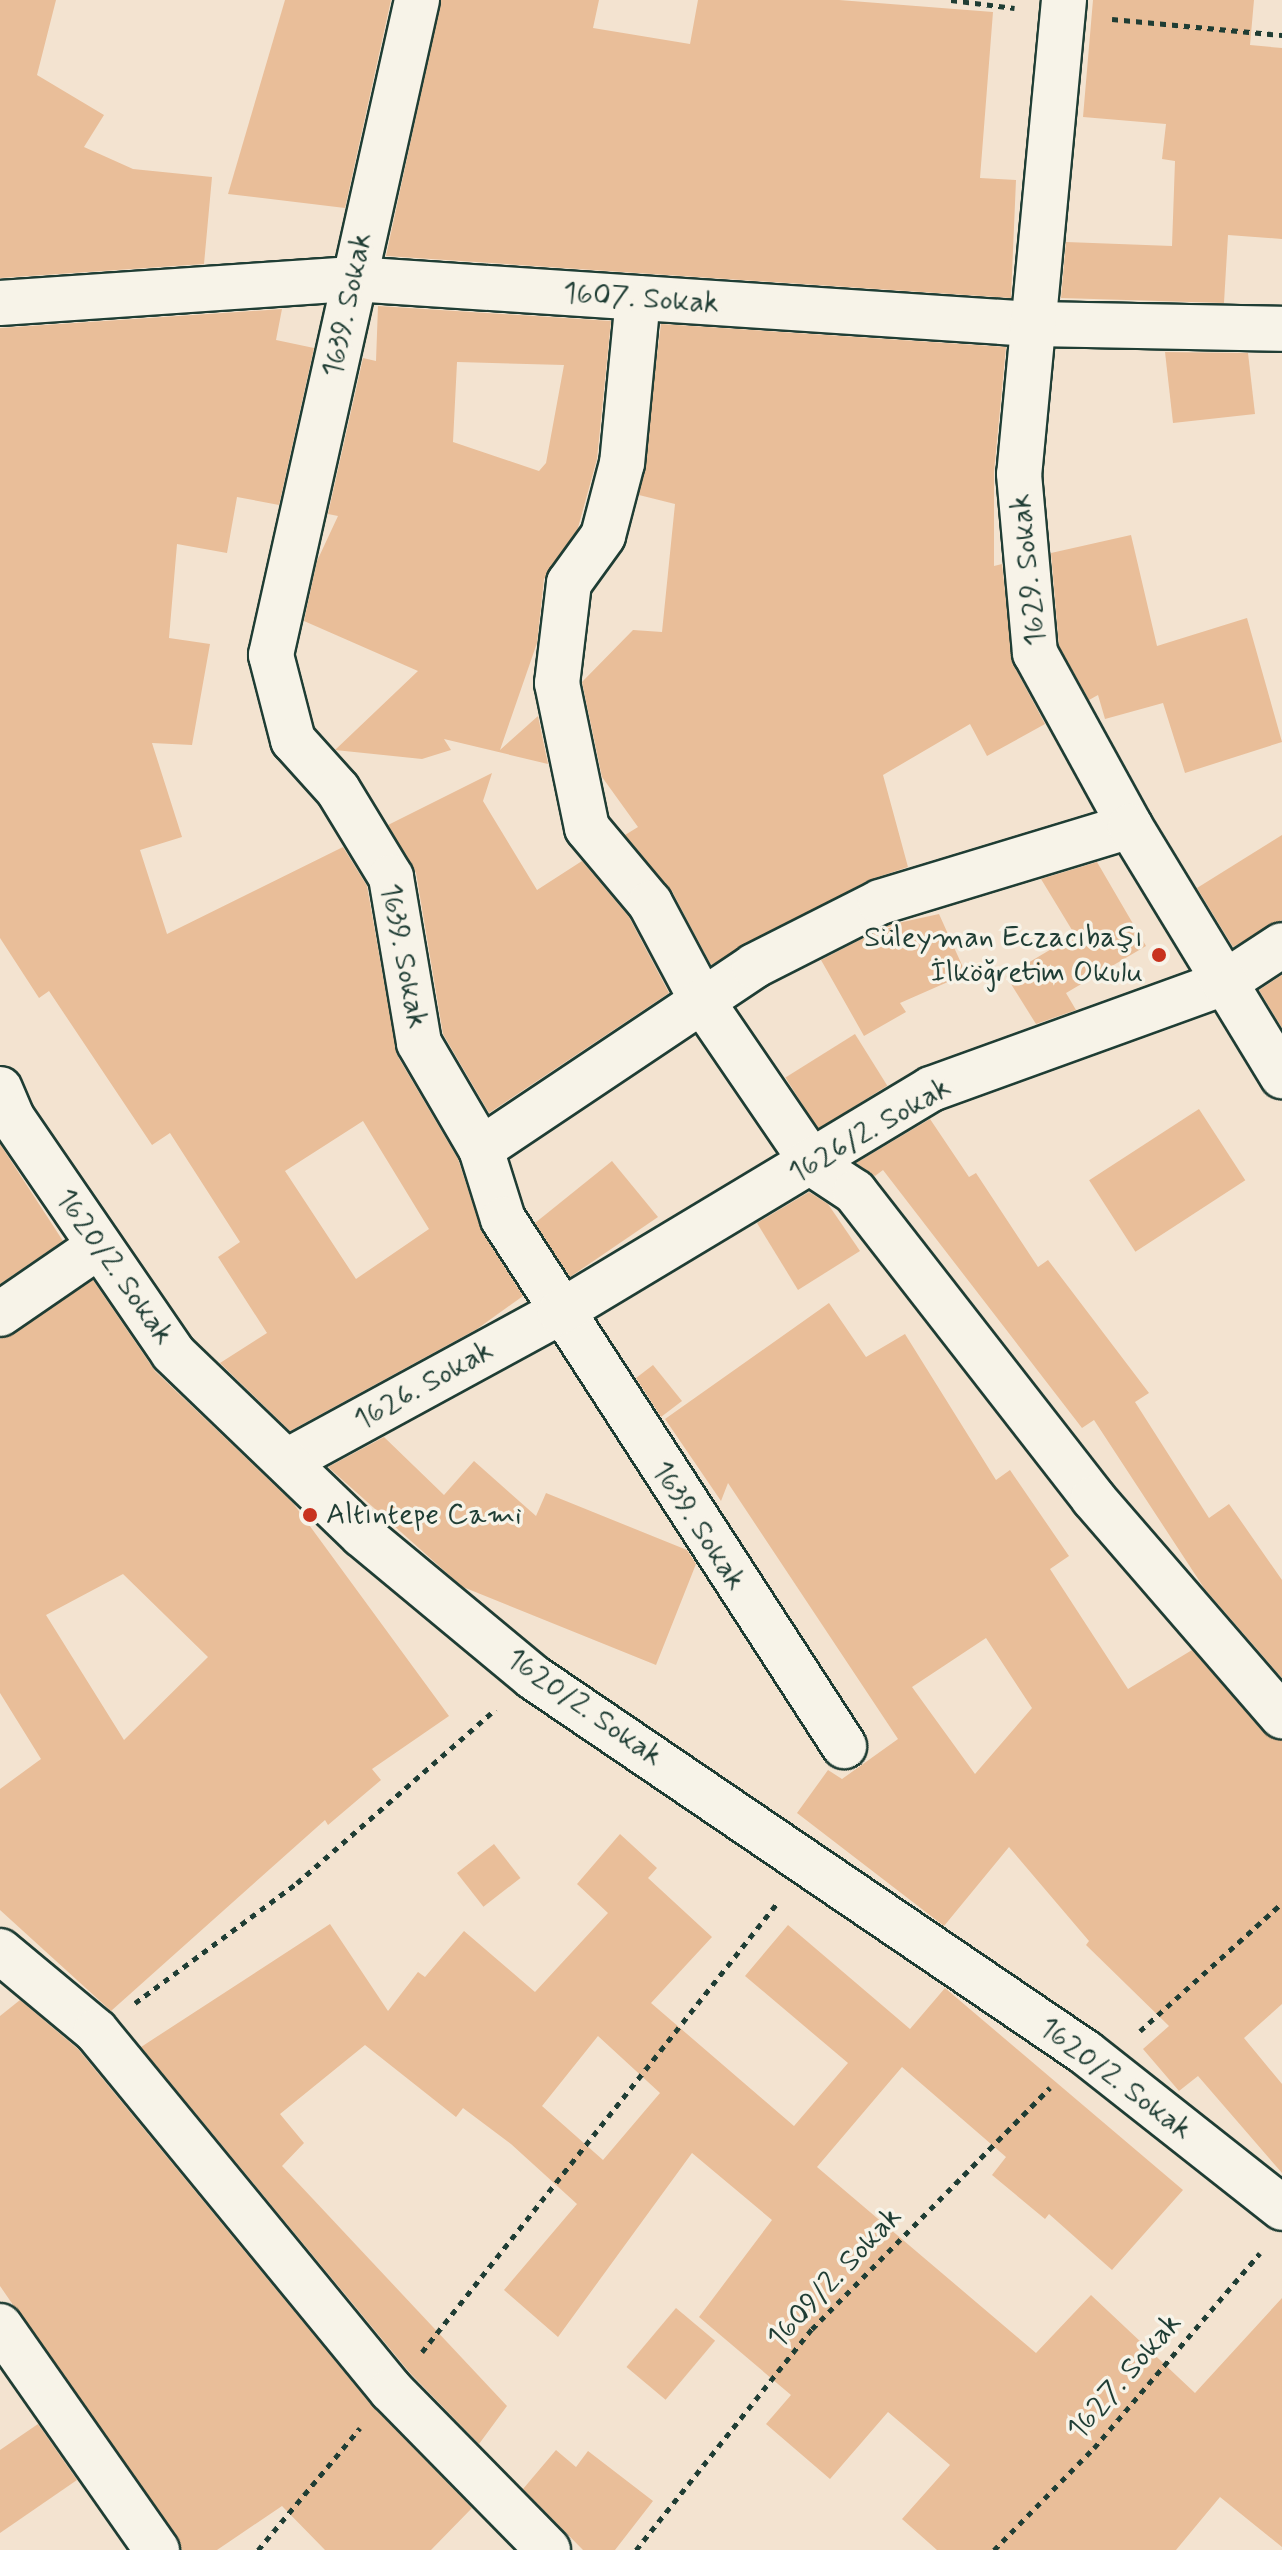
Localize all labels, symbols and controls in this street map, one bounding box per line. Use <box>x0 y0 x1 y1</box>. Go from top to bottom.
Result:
street label: 1639. Sokak <box>315 229 381 381</box>
street label: 1607. Sokak <box>562 276 720 322</box>
street label: 1629. Sokak <box>1003 492 1055 648</box>
street label: 1639. Sokak <box>371 880 435 1032</box>
place label: Süleyman Eczacıbaşı İlköğretim Okulu <box>867 920 1143 990</box>
marker: Süleyman Eczacıbaşı İlköğretim Okulu <box>1150 946 1168 964</box>
street label: 1626/2. Sokak <box>783 1070 957 1192</box>
street label: 1620/2. Sokak <box>47 1182 181 1352</box>
street label: 1626. Sokak <box>348 1333 500 1439</box>
street label: 1639. Sokak <box>643 1454 753 1598</box>
place label: Altıntepe Cami <box>326 1497 519 1533</box>
marker: Altıntepe Cami <box>301 1506 319 1524</box>
street label: 1620/2. Sokak <box>499 1641 669 1775</box>
street label: 1620/2. Sokak <box>1031 2010 1199 2148</box>
street label: 1609/2. Sokak <box>760 2200 910 2356</box>
street label: 1627. Sokak <box>1060 2306 1190 2448</box>

